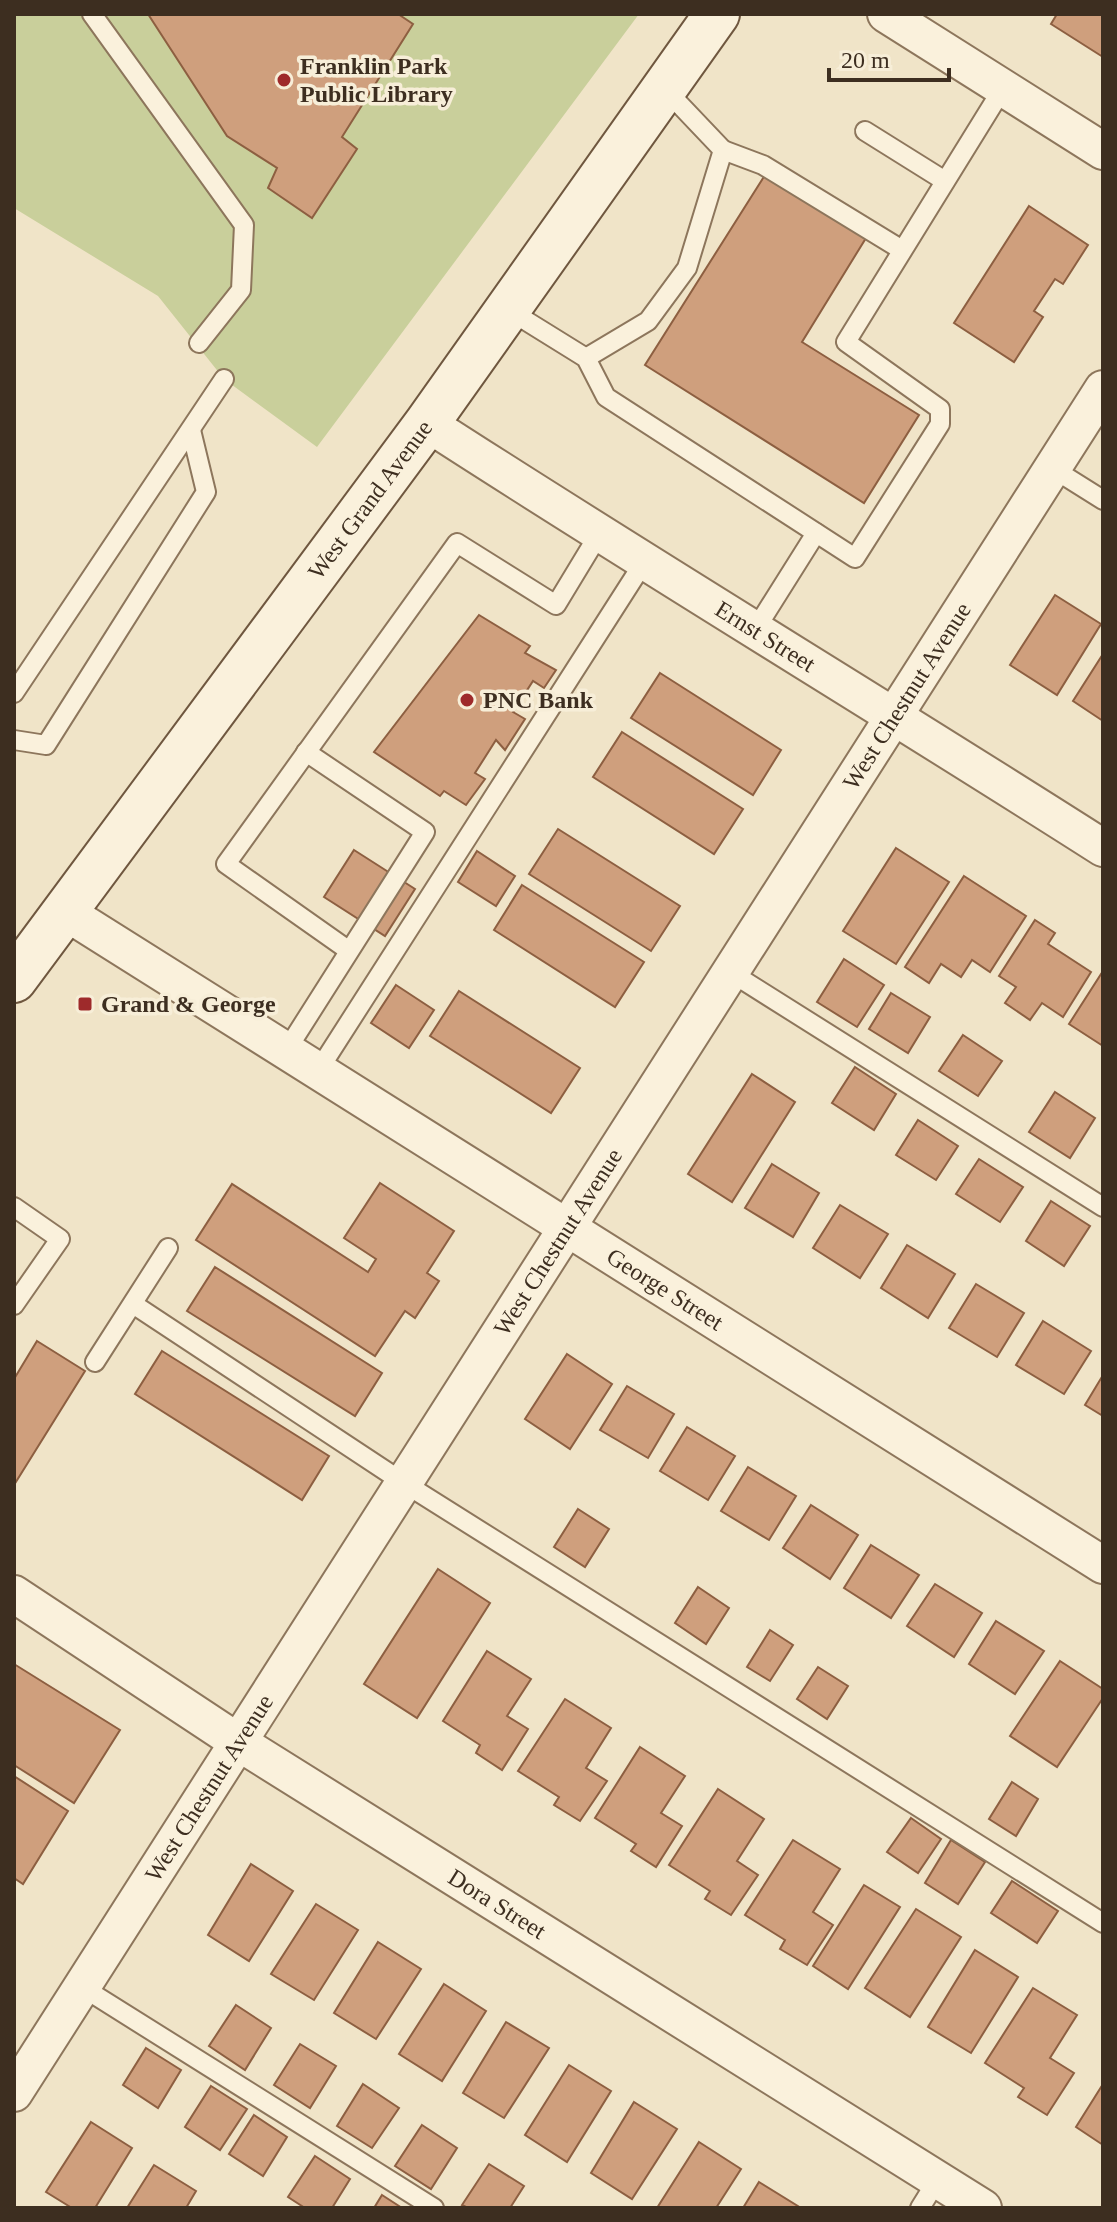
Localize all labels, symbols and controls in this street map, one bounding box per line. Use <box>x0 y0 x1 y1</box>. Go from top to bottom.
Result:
scale bar <box>829 32 949 82</box>
text: 20 m <box>841 47 890 73</box>
place label: Franklin Park Public Library <box>300 53 453 107</box>
marker: Franklin Park Public Library <box>275 71 293 89</box>
street label: West Grand Avenue <box>303 415 437 584</box>
street label: Ernst Street <box>711 596 820 677</box>
street label: West Chestnut Avenue <box>838 598 976 794</box>
place label: PNC Bank <box>483 687 594 713</box>
marker: PNC Bank <box>458 691 476 709</box>
place label: Grand & George <box>101 991 276 1017</box>
marker: Grand & George <box>76 995 94 1013</box>
street label: West Chestnut Avenue <box>489 1144 627 1340</box>
street label: George Street <box>602 1243 728 1336</box>
street label: West Chestnut Avenue <box>140 1690 278 1886</box>
street label: Dora Street <box>443 1864 551 1944</box>

